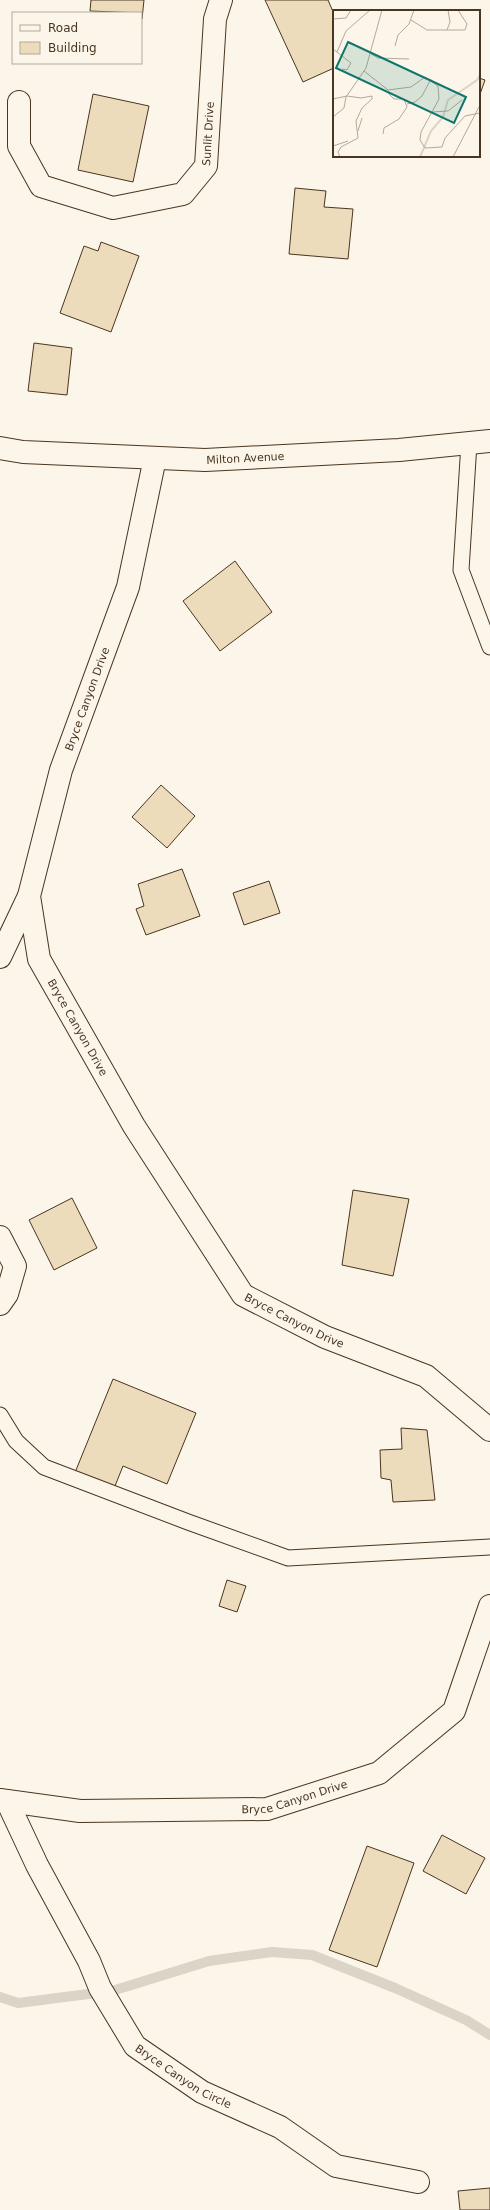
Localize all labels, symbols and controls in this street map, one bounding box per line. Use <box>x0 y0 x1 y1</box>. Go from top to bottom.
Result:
inset map <box>333 10 480 157</box>
legend <box>12 12 142 64</box>
text: Road <box>48 21 78 35</box>
text: Building <box>48 41 97 55</box>
street label: Sunlit Drive <box>200 101 217 166</box>
street label: Milton Avenue <box>206 450 285 467</box>
street label: Bryce Canyon Drive <box>63 645 112 753</box>
street label: Bryce Canyon Drive <box>45 977 110 1078</box>
street label: Bryce Canyon Drive <box>242 1291 346 1351</box>
street label: Bryce Canyon Drive <box>241 1778 349 1816</box>
street label: Bryce Canyon Circle <box>132 2042 233 2111</box>

